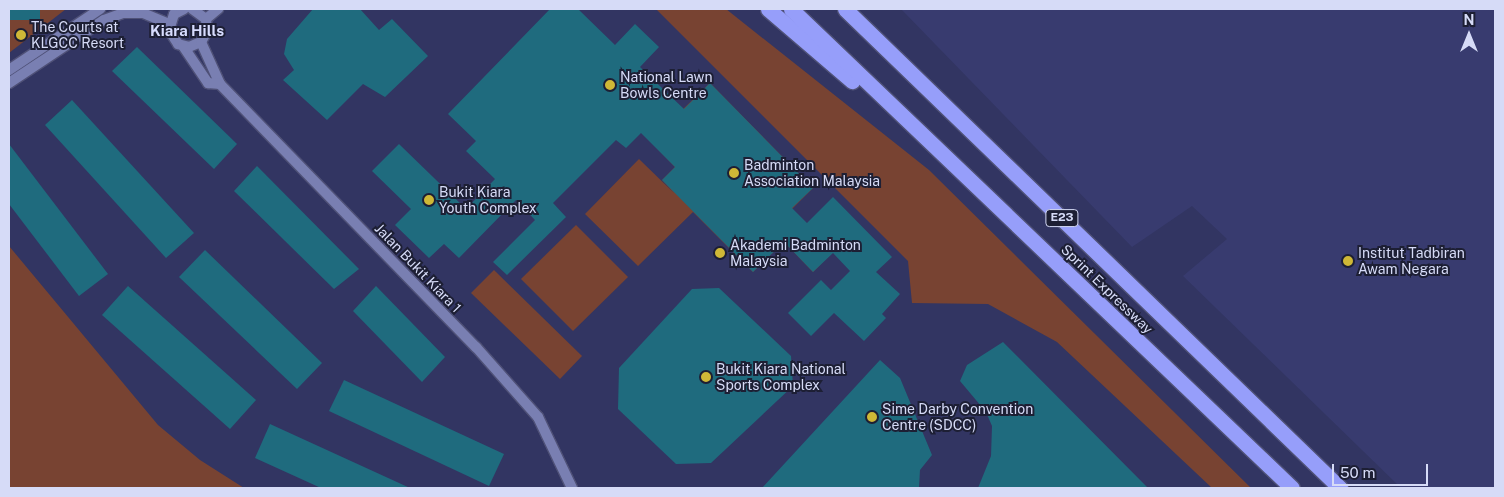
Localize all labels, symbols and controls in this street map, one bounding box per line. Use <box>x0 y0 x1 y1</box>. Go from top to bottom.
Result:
north arrow <box>1444 10 1494 60</box>
text: N <box>1464 12 1474 28</box>
place label: The Courts at KLGCC Resort <box>31 19 124 52</box>
district label: Kiara Hills <box>150 22 224 40</box>
marker: The Courts at KLGCC Resort <box>15 29 27 41</box>
place label: National Lawn Bowls Centre <box>620 69 713 102</box>
marker: National Lawn Bowls Centre <box>604 79 616 91</box>
place label: Badminton Association Malaysia <box>744 157 880 190</box>
marker: Badminton Association Malaysia <box>728 167 740 179</box>
place label: Bukit Kiara Youth Complex <box>439 184 537 216</box>
marker: Bukit Kiara Youth Complex <box>423 194 435 206</box>
road number: E23 <box>1044 208 1080 228</box>
street label: Jalan Bukit Kiara 1 <box>371 220 465 316</box>
place label: Akademi Badminton Malaysia <box>730 237 861 270</box>
street label: Sprint Expressway <box>1058 241 1156 337</box>
place label: Institut Tadbiran Awam Negara <box>1358 245 1465 278</box>
marker: Akademi Badminton Malaysia <box>714 247 726 259</box>
marker: Institut Tadbiran Awam Negara <box>1342 255 1354 267</box>
place label: Bukit Kiara National Sports Complex <box>716 361 846 394</box>
marker: Bukit Kiara National Sports Complex <box>700 371 712 383</box>
place label: Sime Darby Convention Centre (SDCC) <box>882 401 1033 434</box>
marker: Sime Darby Convention Centre (SDCC) <box>866 411 878 423</box>
scale bar <box>1334 454 1430 486</box>
text: 50 m <box>1340 464 1375 481</box>

